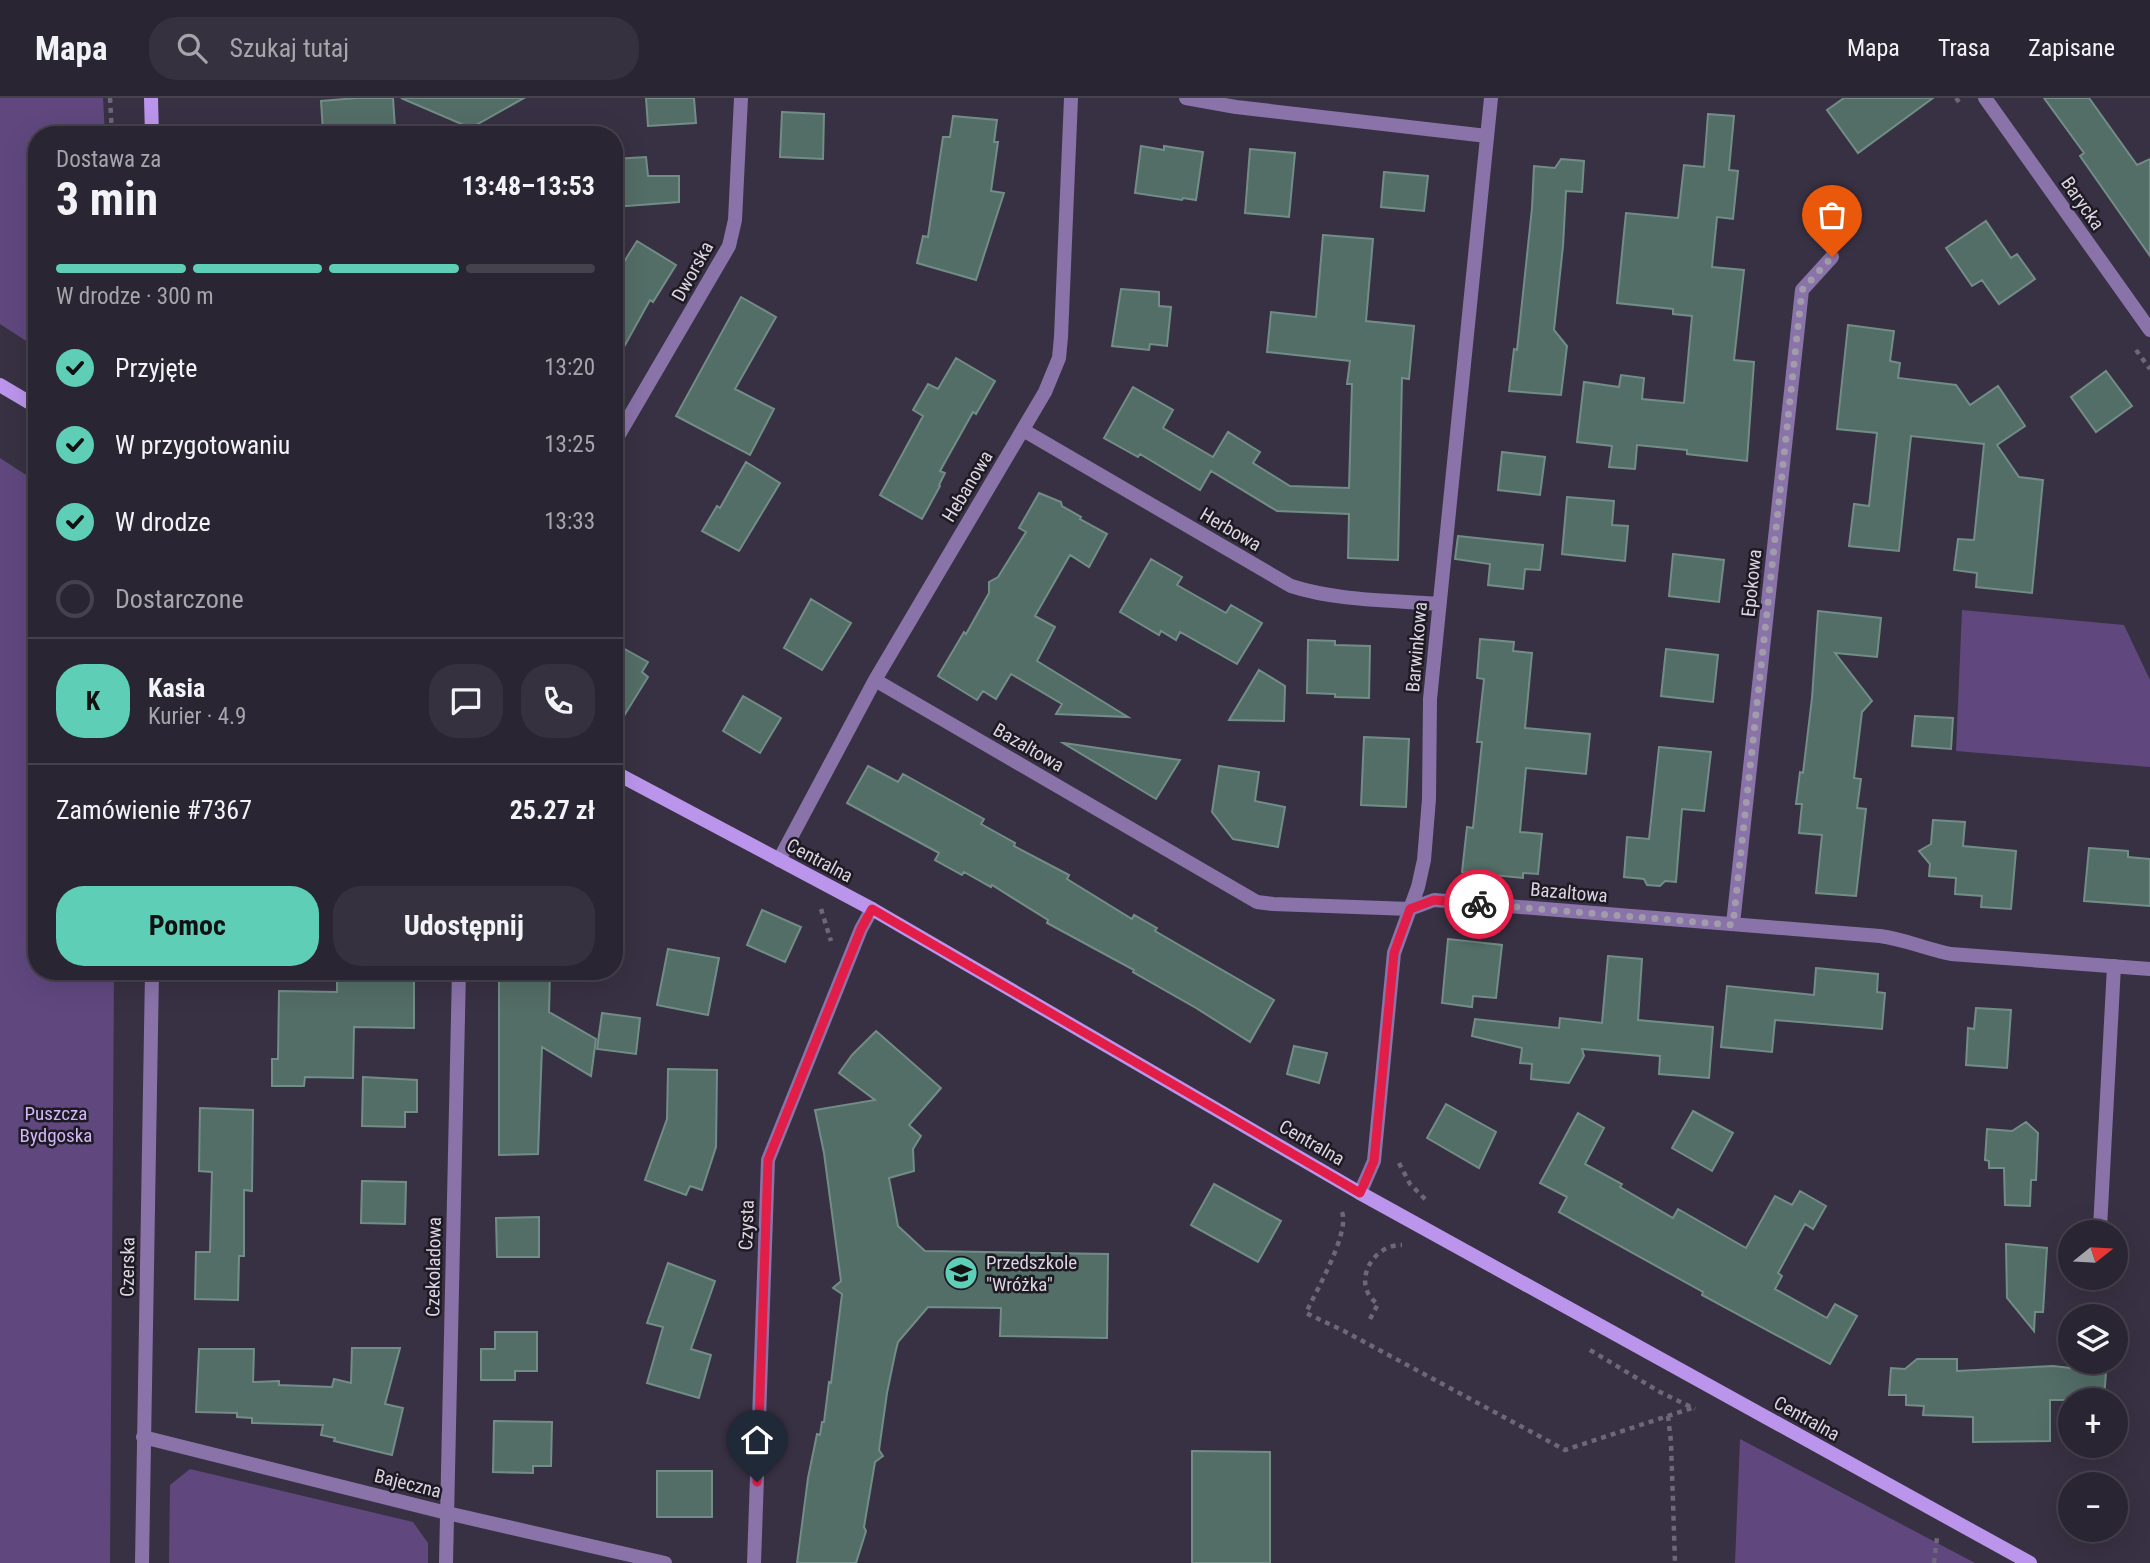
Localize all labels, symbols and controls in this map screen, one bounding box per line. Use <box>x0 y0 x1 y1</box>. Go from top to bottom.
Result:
search box <box>149 17 639 80</box>
text: Mapa <box>35 29 107 68</box>
icon: search <box>173 29 211 67</box>
text: Szukaj tutaj <box>229 33 349 63</box>
text: Mapa <box>1847 34 1900 62</box>
text: Trasa <box>1938 34 1990 62</box>
text: Zapisane <box>2028 34 2115 62</box>
text: Dostawa za <box>56 146 161 173</box>
text: 13:48–13:53 <box>461 171 595 201</box>
text: 3 min <box>56 172 158 226</box>
street label: Barycka <box>2056 172 2109 234</box>
pin <box>1802 185 1862 257</box>
icon: bag <box>1813 196 1851 234</box>
street label: Dworska <box>667 237 718 305</box>
text: W drodze · 300 m <box>56 283 213 310</box>
icon: check <box>56 349 94 387</box>
text: Przyjęte <box>115 353 197 383</box>
text: 13:20 <box>544 354 595 381</box>
icon: check <box>56 426 94 464</box>
text: W przygotowaniu <box>115 430 290 460</box>
text: 13:25 <box>544 431 595 458</box>
street label: Hebanowa <box>937 446 998 526</box>
icon: check <box>56 503 94 541</box>
street label: Herbowa <box>1196 503 1265 556</box>
text: W drodze <box>115 507 211 537</box>
text: 13:33 <box>544 508 595 535</box>
street label: Epokowa <box>1737 548 1766 618</box>
text: Dostarczone <box>115 584 244 614</box>
street label: Barwinkowa <box>1401 601 1432 693</box>
button: chat <box>429 664 503 738</box>
button: phone <box>521 664 595 738</box>
text: Kasia <box>148 673 205 703</box>
text: K <box>86 686 100 716</box>
text: Kurier · 4.9 <box>148 703 246 730</box>
street label: Bazaltowa <box>989 718 1068 777</box>
text: Zamówienie #7367 <box>56 795 252 825</box>
text: 25.27 zł <box>510 795 595 825</box>
street label: Centralna <box>783 833 857 887</box>
courier <box>1444 869 1514 939</box>
street label: Bazaltowa <box>1529 878 1609 907</box>
icon: bike <box>1460 885 1498 923</box>
button: Pomoc <box>56 886 319 966</box>
button: Udostępnij <box>333 886 595 966</box>
park label: Puszcza Bydgoska <box>20 1102 92 1147</box>
street label: Centralna <box>1275 1115 1349 1170</box>
street label: Czysta <box>734 1199 759 1251</box>
street label: Czekoladowa <box>421 1217 446 1317</box>
north arrow <box>2058 1220 2128 1290</box>
map controls <box>2058 1220 2128 1542</box>
street label: Czerska <box>115 1237 140 1297</box>
place label: Przedszkole "Wróżka" <box>986 1251 1077 1296</box>
school or university icon: Przedszkole "Wróżka" <box>942 1254 980 1292</box>
button: layers <box>2058 1304 2128 1374</box>
button: + <box>2058 1388 2128 1458</box>
street label: Centralna <box>1770 1391 1844 1446</box>
pin <box>727 1410 787 1482</box>
icon: home <box>738 1421 776 1459</box>
street label: Bajeczna <box>372 1464 444 1503</box>
button: − <box>2058 1472 2128 1542</box>

